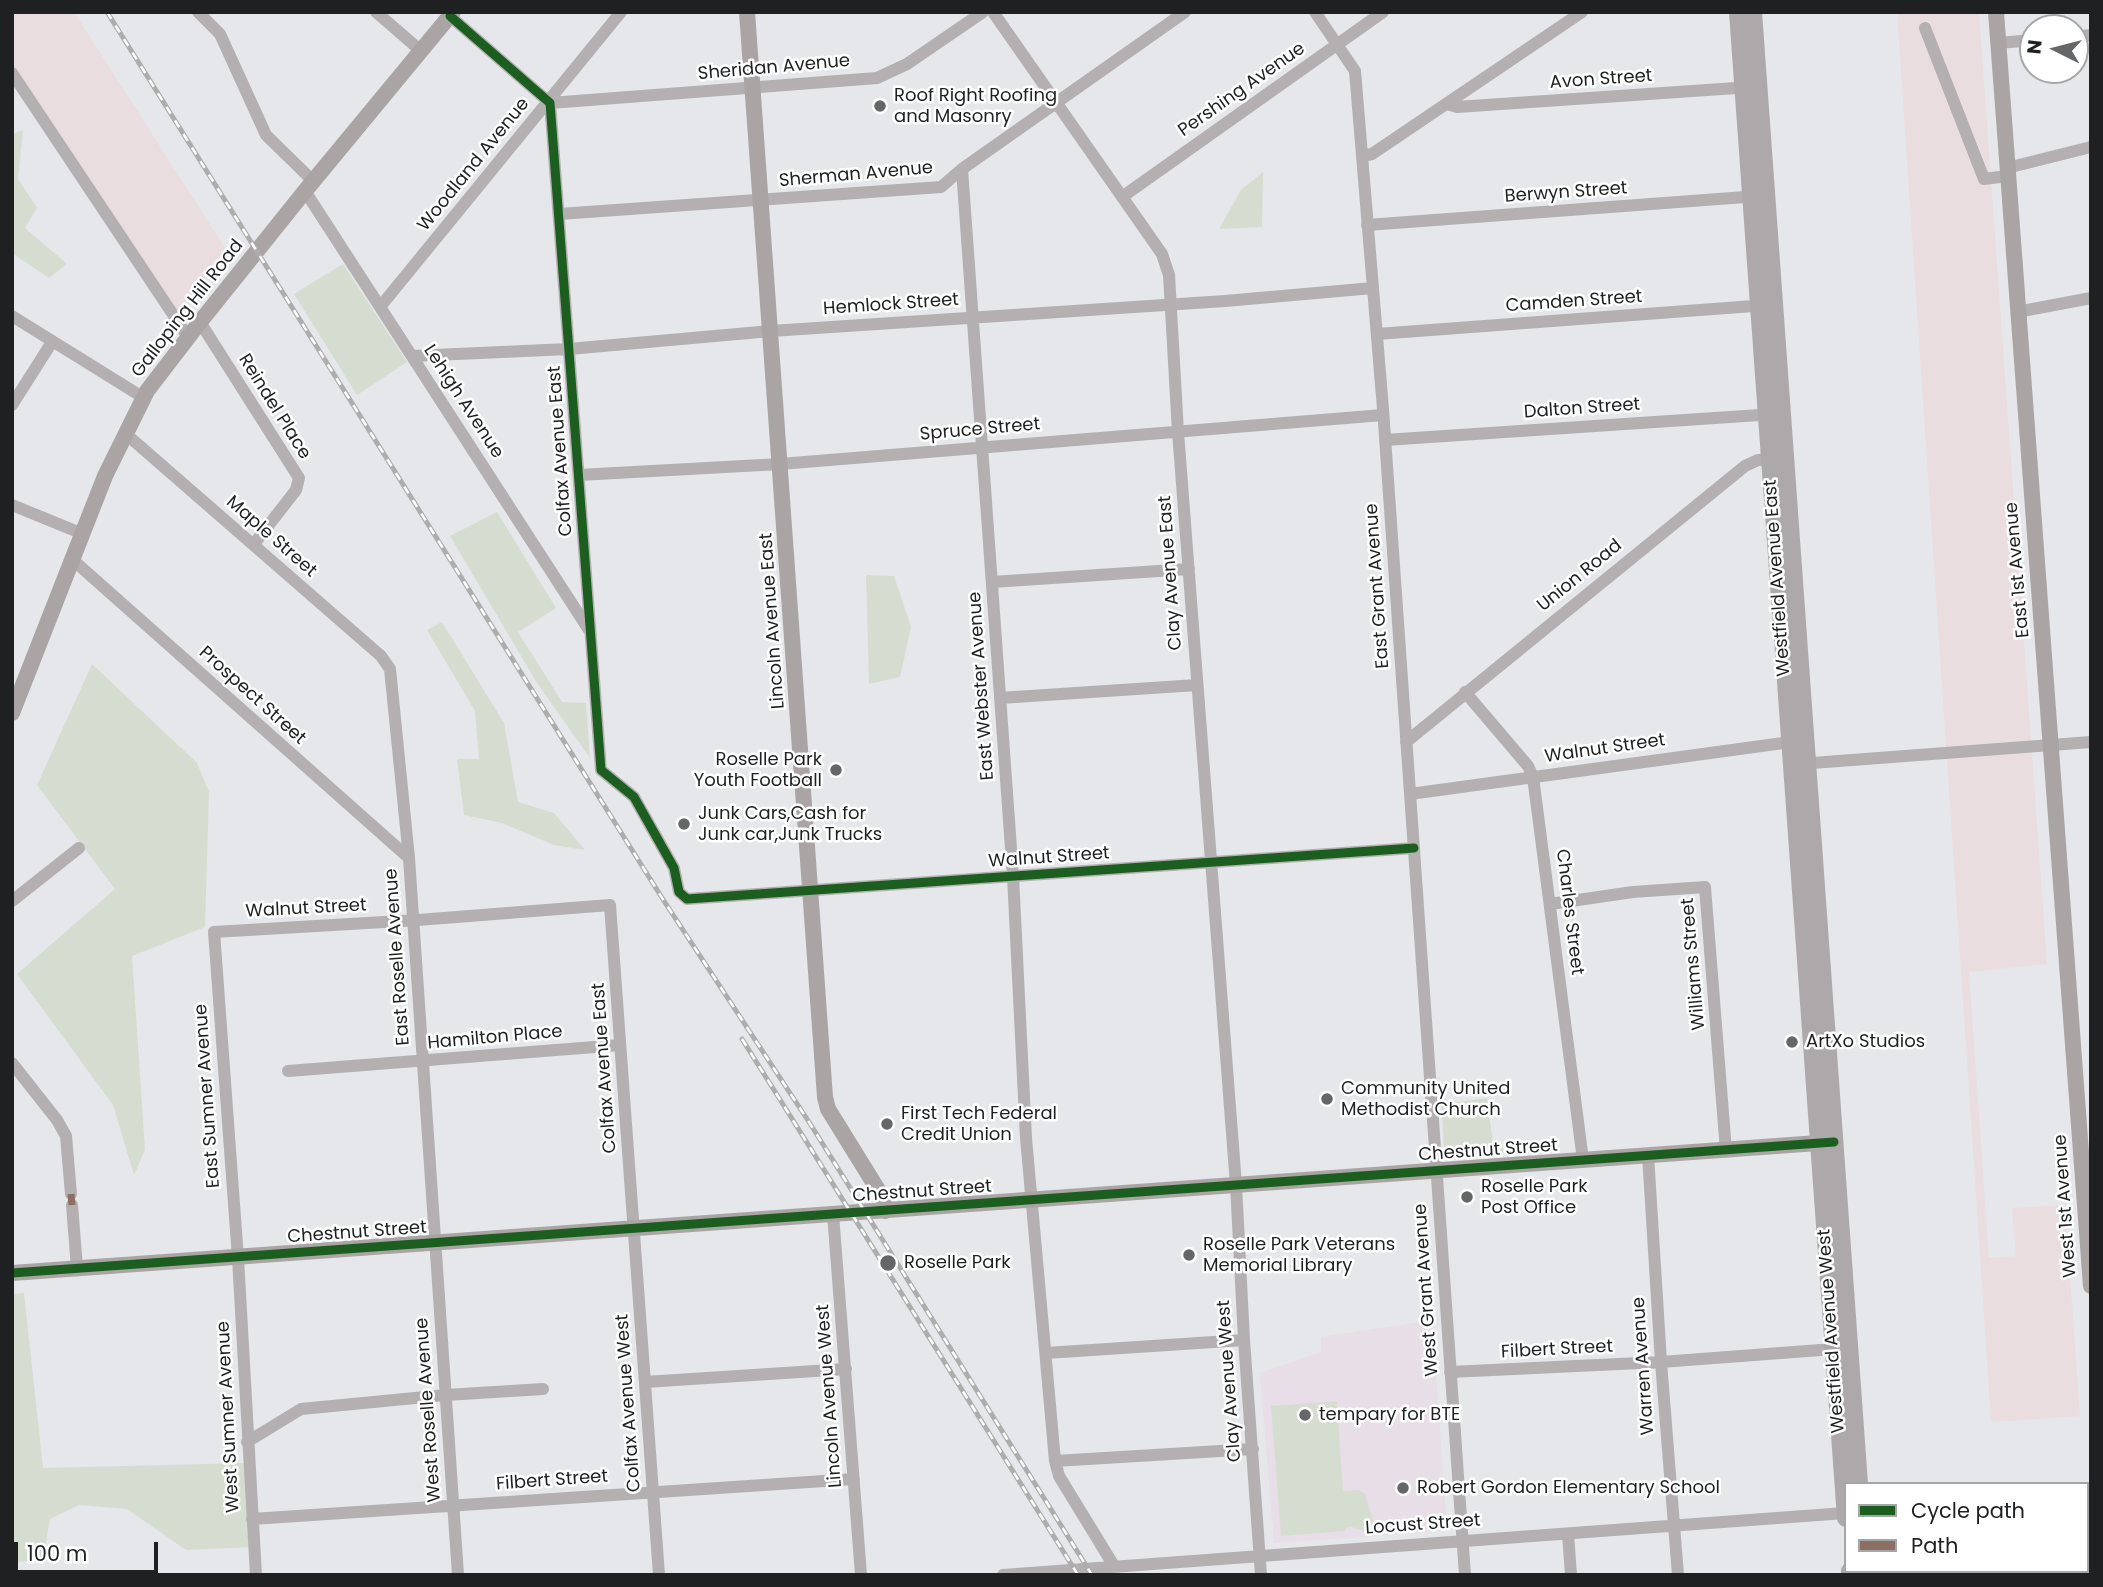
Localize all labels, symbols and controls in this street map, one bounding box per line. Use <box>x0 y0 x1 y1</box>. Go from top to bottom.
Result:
north arrow <box>2019 14 2089 84</box>
street label: Pershing Avenue <box>1174 38 1310 142</box>
text: N <box>2020 38 2049 55</box>
street label: Sheridan Avenue <box>697 51 851 85</box>
street label: Avon Street <box>1549 66 1653 94</box>
place label: Roof Right Roofing and Masonry <box>894 85 1057 128</box>
street label: Woodland Avenue <box>414 94 534 236</box>
marker: Roof Right Roofing and Masonry <box>872 98 888 114</box>
street label: Sherman Avenue <box>778 158 934 192</box>
street label: Berwyn Street <box>1504 178 1628 208</box>
street label: Galloping Hill Road <box>127 236 249 382</box>
street label: Camden Street <box>1505 286 1643 318</box>
street label: Hemlock Street <box>823 289 959 321</box>
street label: Lehigh Avenue <box>418 341 508 463</box>
street label: Reindel Place <box>233 351 315 463</box>
street label: Colfax Avenue East <box>544 365 578 537</box>
street label: Dalton Street <box>1523 394 1641 424</box>
street label: Spruce Street <box>919 414 1041 446</box>
street label: Westfield Avenue East <box>1760 479 1796 677</box>
street label: Maple Street <box>221 492 321 582</box>
street label: Clay Avenue East <box>1155 495 1187 651</box>
street label: East 1st Avenue <box>2001 501 2035 639</box>
street label: East Grant Avenue <box>1361 503 1395 669</box>
street label: Lincoln Avenue East <box>756 532 790 710</box>
street label: Union Road <box>1533 535 1627 617</box>
street label: East Webster Avenue <box>965 591 999 781</box>
street label: Prospect Street <box>194 642 310 750</box>
street label: Walnut Street <box>1543 730 1667 768</box>
place label: Roselle Park Youth Football <box>694 749 822 792</box>
marker: Roselle Park Youth Football <box>828 762 844 778</box>
place label: Junk Cars,Cash for Junk car,Junk Trucks <box>698 803 882 846</box>
marker: Junk Cars,Cash for Junk car,Junk Trucks <box>676 816 692 832</box>
street label: Walnut Street <box>988 843 1110 873</box>
street label: Charles Street <box>1551 848 1587 976</box>
street label: East Roselle Avenue <box>381 868 415 1046</box>
street label: Walnut Street <box>245 895 367 923</box>
street label: Williams Street <box>1677 897 1711 1031</box>
street label: Colfax Avenue East <box>588 982 622 1154</box>
street label: East Sumner Avenue <box>191 1003 225 1189</box>
street label: Hamilton Place <box>427 1021 563 1055</box>
place label: ArtXo Studios <box>1806 1031 1925 1053</box>
marker: ArtXo Studios <box>1784 1034 1800 1050</box>
place label: Community United Methodist Church <box>1341 1078 1510 1120</box>
marker: Community United Methodist Church <box>1319 1091 1335 1107</box>
place label: First Tech Federal Credit Union <box>901 1103 1057 1146</box>
marker: First Tech Federal Credit Union <box>879 1116 895 1132</box>
street label: West 1st Avenue <box>2050 1134 2082 1278</box>
street label: Chestnut Street <box>1418 1135 1558 1167</box>
street label: Chestnut Street <box>852 1176 992 1208</box>
place label: Roselle Park Post Office <box>1481 1176 1587 1218</box>
marker: Roselle Park Post Office <box>1459 1189 1475 1205</box>
street label: West Grant Avenue <box>1410 1203 1444 1377</box>
street label: Chestnut Street <box>287 1217 427 1249</box>
street label: Westfield Avenue West <box>1814 1228 1850 1434</box>
place label: Roselle Park Veterans Memorial Library <box>1203 1234 1395 1276</box>
marker: Roselle Park Veterans Memorial Library <box>1181 1247 1197 1263</box>
place label: Roselle Park <box>904 1252 1010 1274</box>
marker: Roselle Park <box>878 1253 898 1273</box>
street label: Warren Avenue <box>1628 1296 1660 1436</box>
street label: Clay Avenue West <box>1214 1299 1246 1463</box>
street label: Lincoln Avenue West <box>813 1303 847 1489</box>
street label: Colfax Avenue West <box>612 1313 646 1493</box>
street label: West Roselle Avenue <box>412 1317 446 1503</box>
street label: West Sumner Avenue <box>213 1321 245 1513</box>
street label: Filbert Street <box>1500 1336 1614 1364</box>
place label: tempary for BTE <box>1319 1404 1460 1426</box>
marker: tempary for BTE <box>1297 1407 1313 1423</box>
street label: Filbert Street <box>495 1466 609 1496</box>
place label: Robert Gordon Elementary School <box>1417 1477 1720 1499</box>
marker: Robert Gordon Elementary School <box>1395 1480 1411 1496</box>
legend <box>1844 1482 2089 1573</box>
text: Cycle path <box>1911 1496 2025 1525</box>
street label: Locust Street <box>1365 1510 1481 1540</box>
scale bar <box>18 1528 161 1572</box>
text: Path <box>1911 1531 1958 1560</box>
text: 100 m <box>27 1539 87 1568</box>

